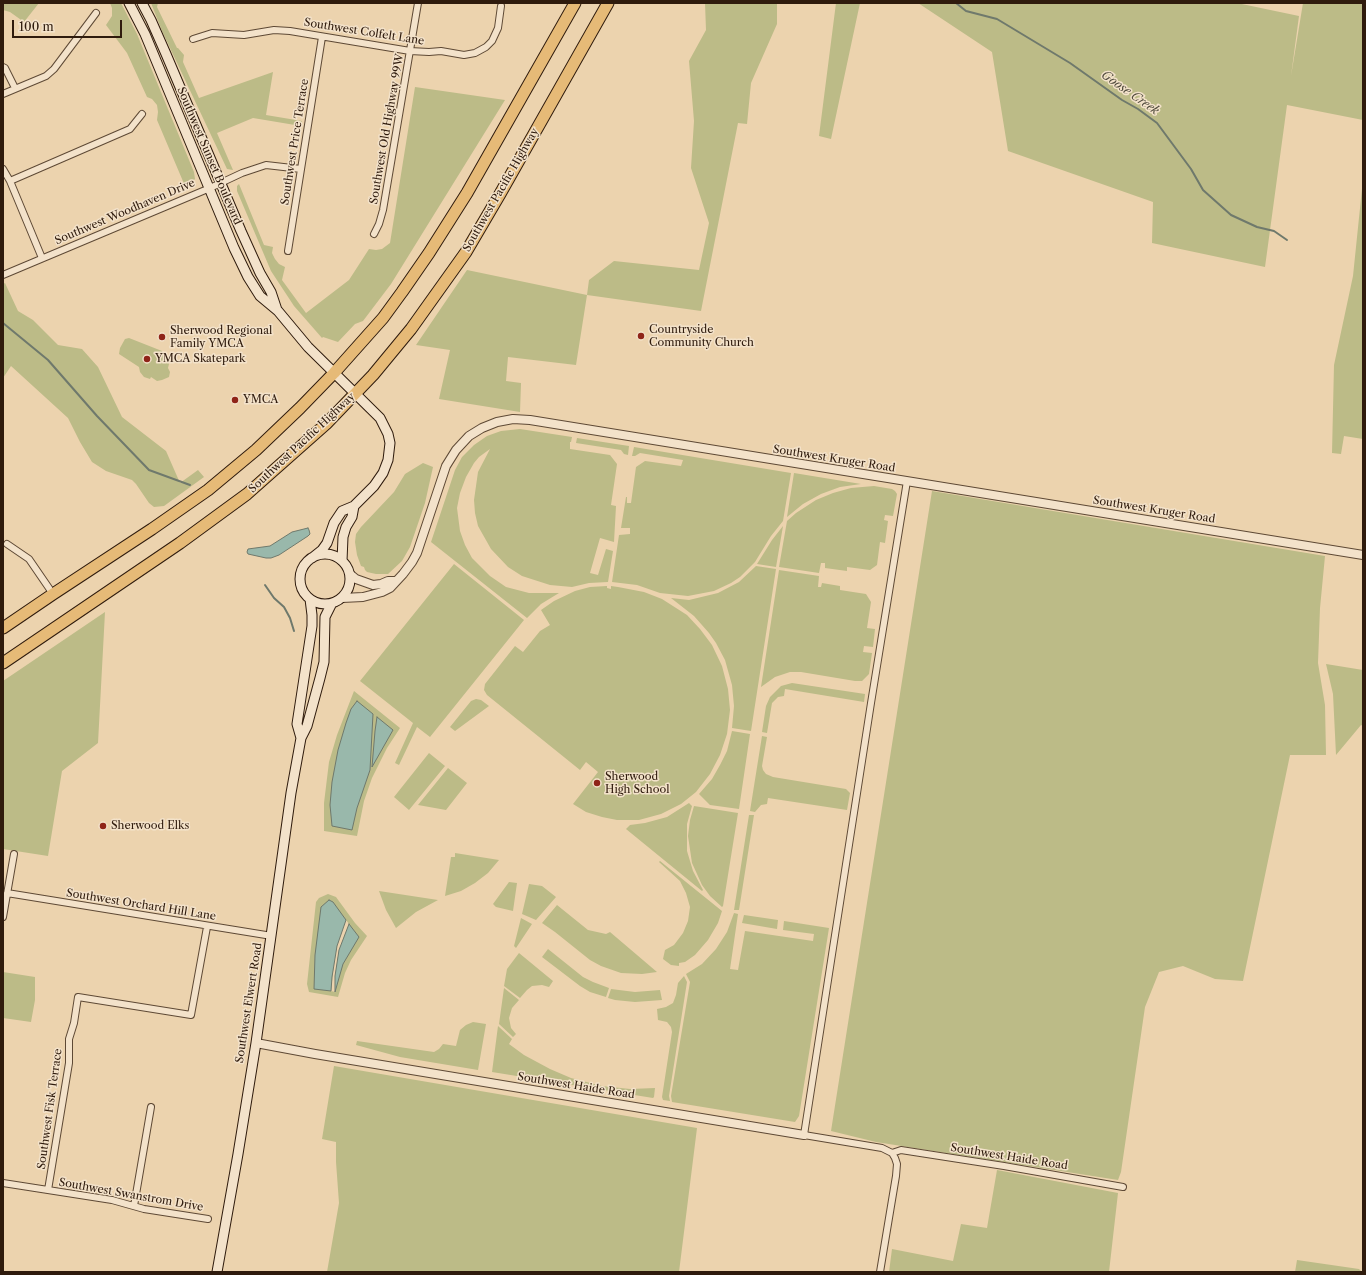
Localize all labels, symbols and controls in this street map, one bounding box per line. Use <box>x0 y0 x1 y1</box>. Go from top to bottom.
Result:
scale bar <box>14 12 124 38</box>
street label: Southwest Colfelt Lane <box>303 16 425 48</box>
text: 100 m <box>19 19 54 34</box>
street label: Southwest Old Highway 99W <box>367 53 407 205</box>
water label: Goose Creek <box>1098 68 1162 118</box>
street label: Southwest Price Terrace <box>279 78 311 206</box>
street label: Southwest Sunset Boulevard <box>174 85 244 227</box>
street label: Southwest Pacific Highway <box>460 126 542 254</box>
street label: Southwest Woodhaven Drive <box>53 176 197 248</box>
place label: Countryside Community Church <box>649 323 754 349</box>
place label: Sherwood Regional Family YMCA <box>170 324 272 350</box>
marker: Countryside Community Church <box>636 331 646 341</box>
marker: Sherwood Regional Family YMCA <box>157 332 167 342</box>
place label: YMCA Skatepark <box>155 352 245 366</box>
marker: YMCA Skatepark <box>142 354 152 364</box>
street label: Southwest Pacific Highway <box>246 390 358 496</box>
place label: YMCA <box>243 393 278 407</box>
marker: YMCA <box>230 395 240 405</box>
street label: Southwest Kruger Road <box>772 443 896 475</box>
street label: Southwest Kruger Road <box>1092 494 1216 526</box>
place label: Sherwood High School <box>605 770 669 796</box>
marker: Sherwood High School <box>592 778 602 788</box>
place label: Sherwood Elks <box>111 819 189 833</box>
marker: Sherwood Elks <box>98 821 108 831</box>
street label: Southwest Orchard Hill Lane <box>65 887 217 923</box>
street label: Southwest Elwert Road <box>233 942 265 1064</box>
street label: Southwest Fisk Terrace <box>35 1048 65 1170</box>
street label: Southwest Haide Road <box>516 1070 636 1102</box>
street label: Southwest Haide Road <box>949 1141 1069 1173</box>
street label: Southwest Swanstrom Drive <box>58 1176 204 1214</box>

